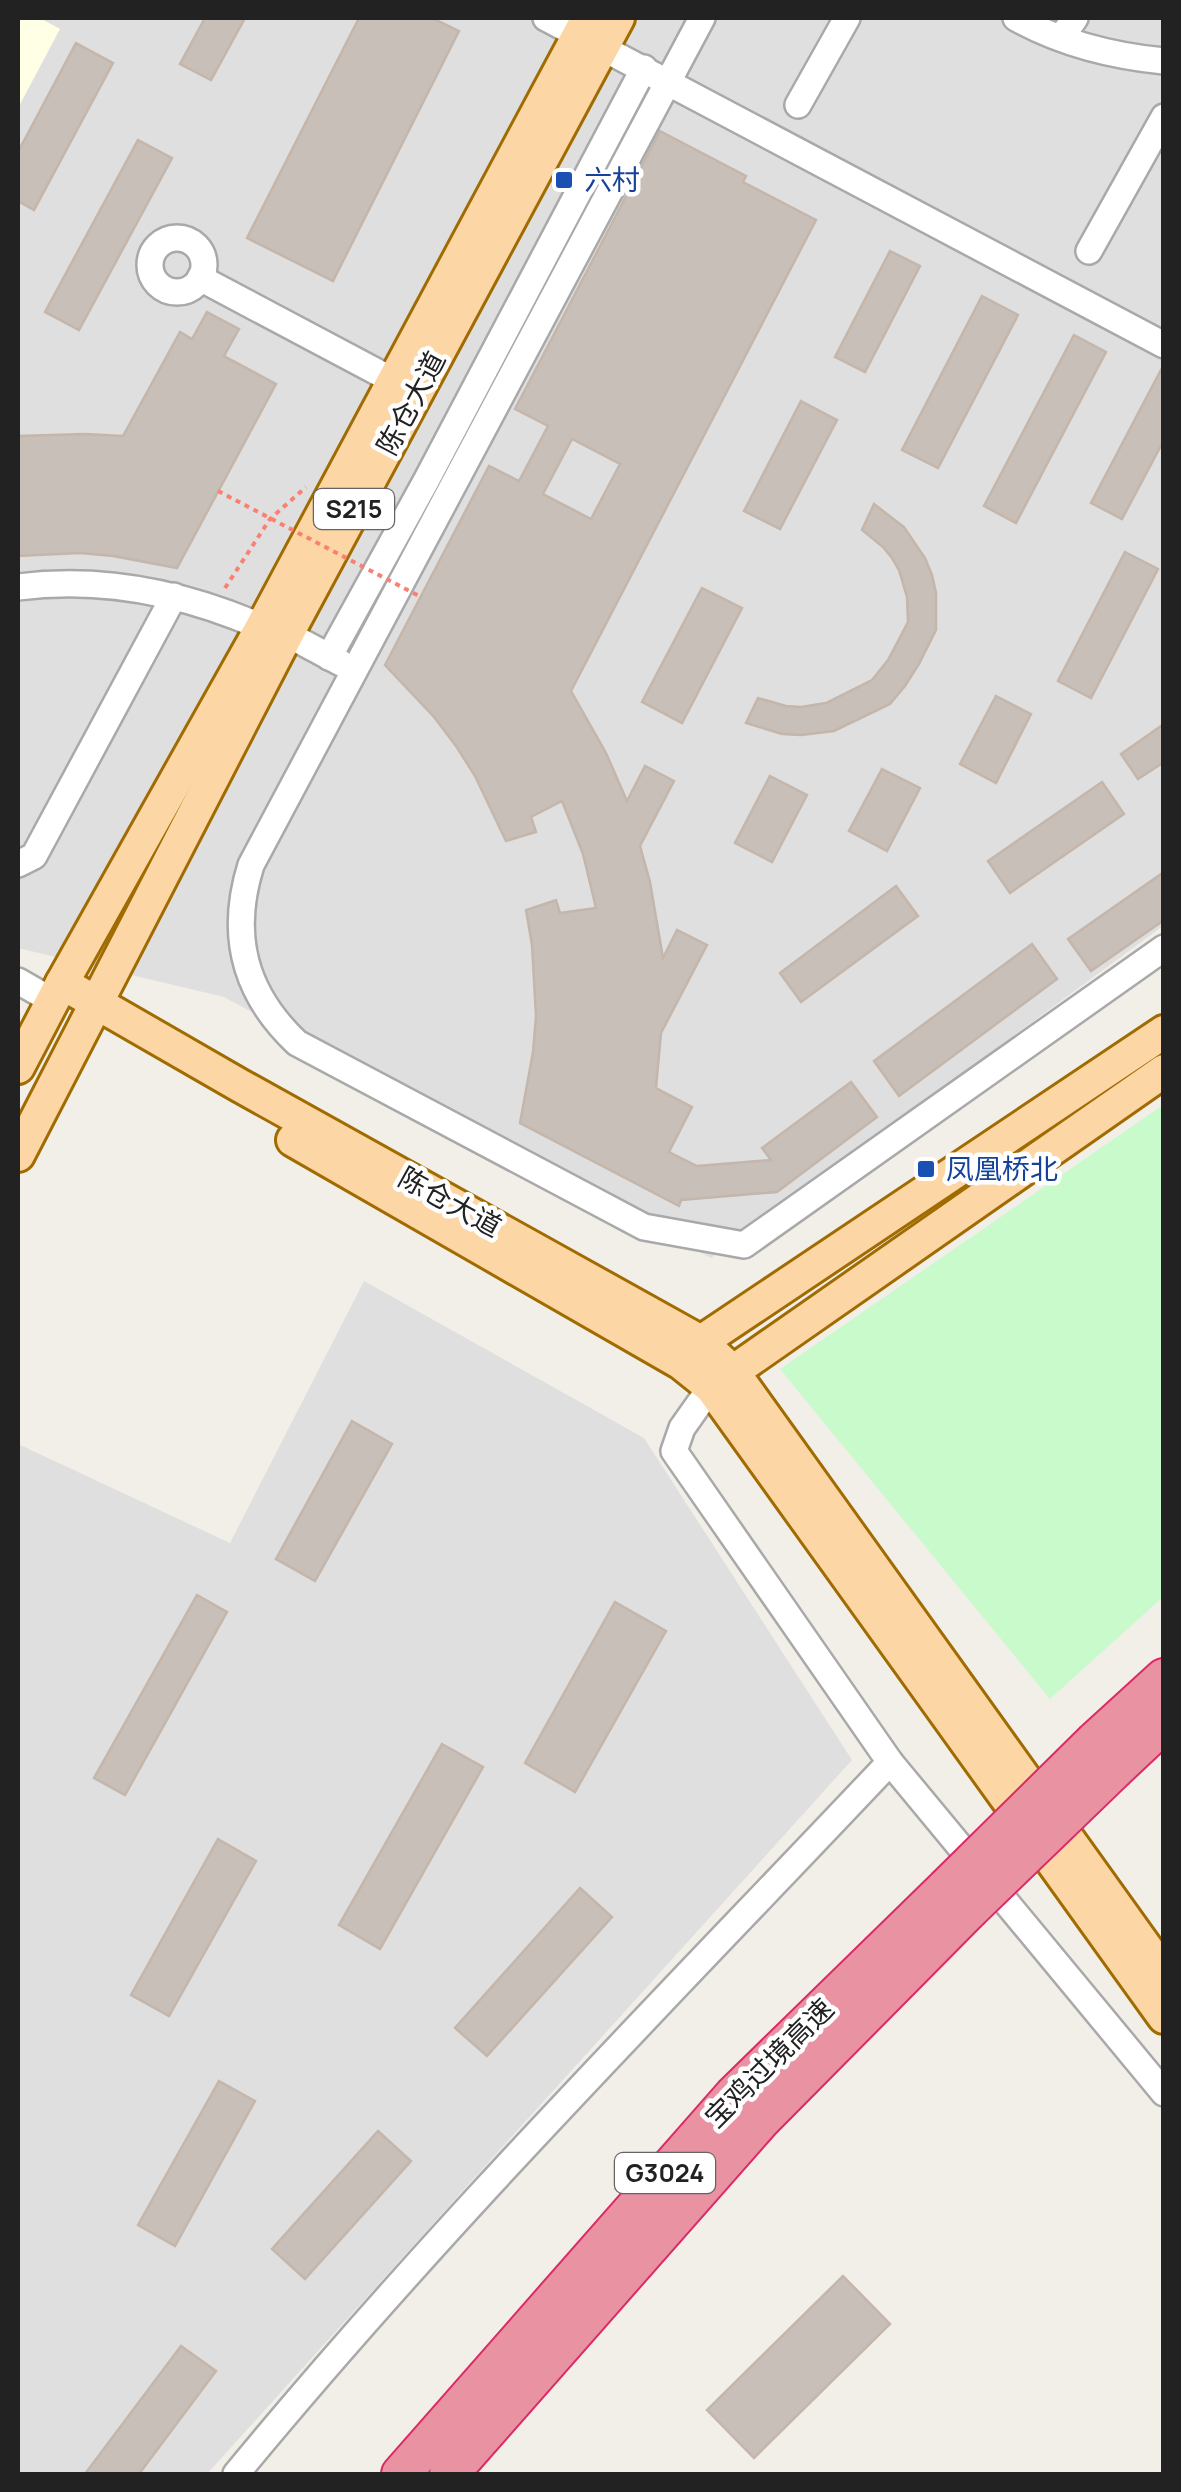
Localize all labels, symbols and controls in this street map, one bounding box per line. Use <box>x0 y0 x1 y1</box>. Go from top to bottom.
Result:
place label: 六村 <box>584 160 640 198</box>
marker: 六村 <box>553 169 575 191</box>
street label: 陈仓大道 <box>367 344 453 461</box>
road number: S215 <box>314 489 394 529</box>
place label: 凤凰桥北 <box>946 1149 1058 1187</box>
street label: 陈仓大道 <box>392 1157 509 1245</box>
marker: 凤凰桥北 <box>915 1158 937 1180</box>
street label: 宝鸡过境高速 <box>695 1989 841 2135</box>
road number: G3024 <box>615 2153 715 2193</box>

